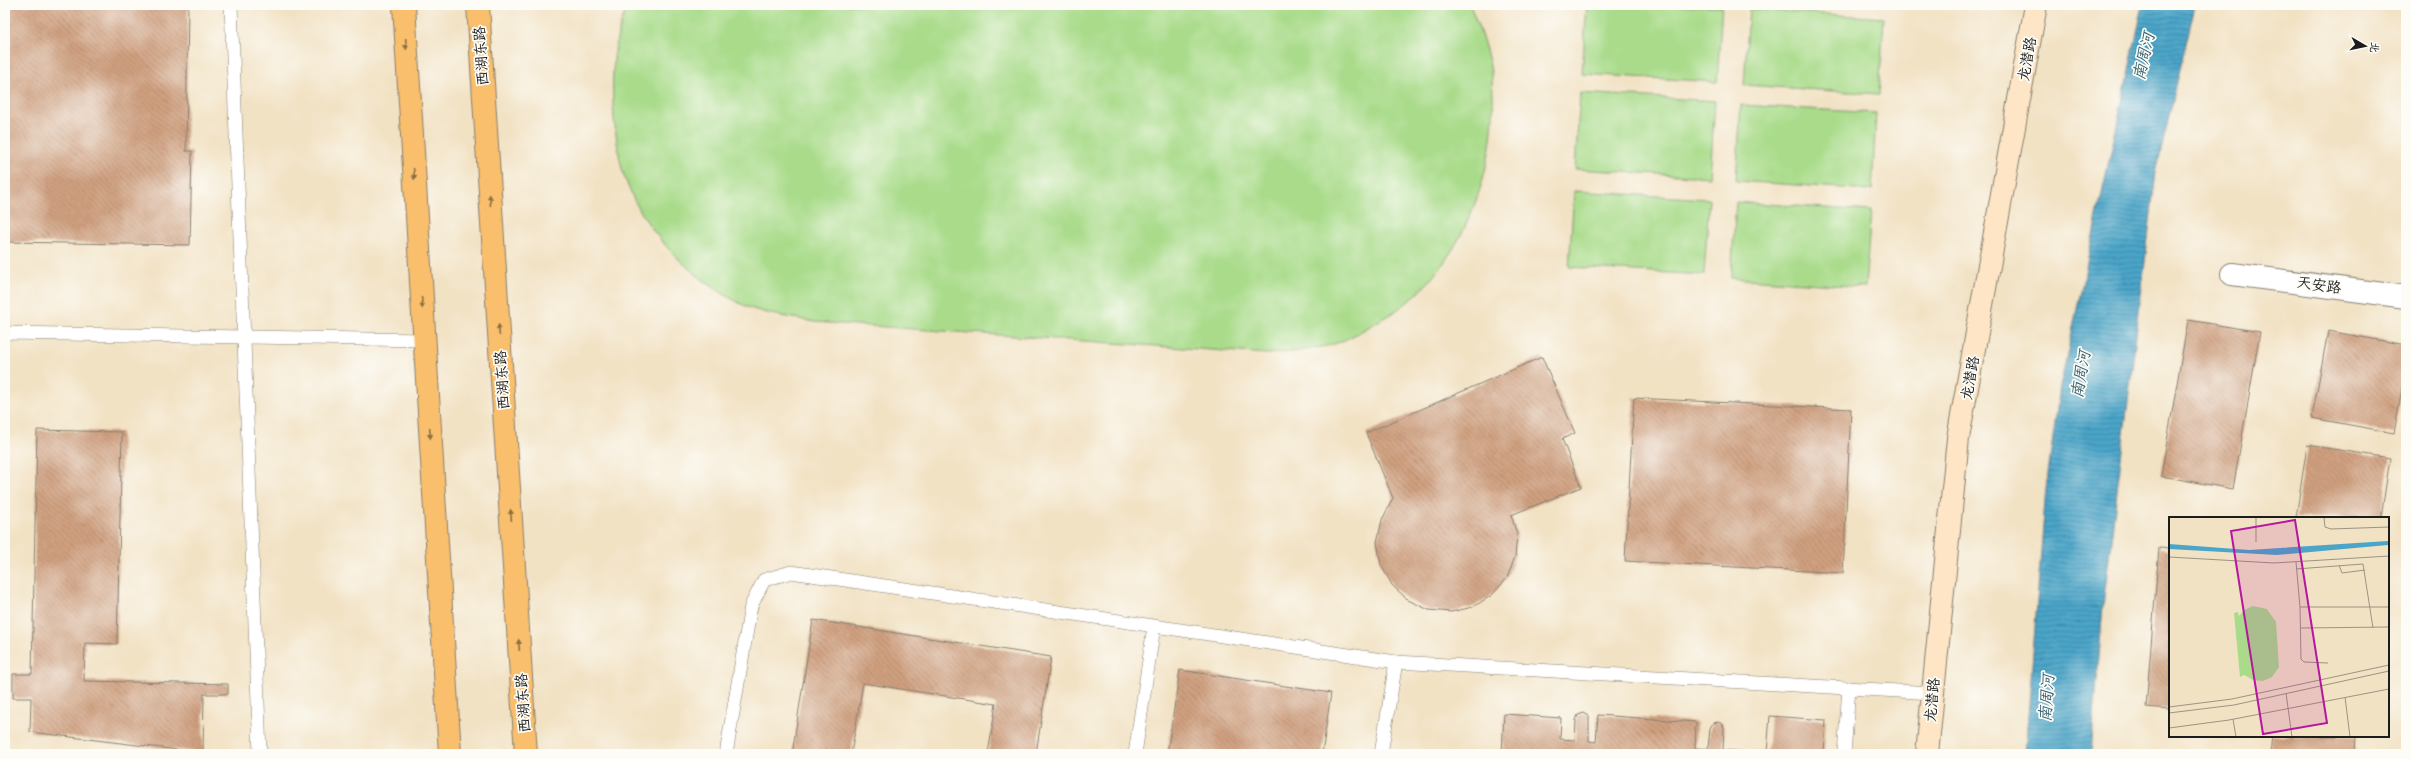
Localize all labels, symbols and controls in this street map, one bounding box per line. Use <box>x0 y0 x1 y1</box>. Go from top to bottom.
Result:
street label: 西湖东路 <box>470 25 492 87</box>
north arrow <box>2345 26 2385 66</box>
water label: 南周河 <box>2130 28 2159 82</box>
street label: 龙潜路 <box>2014 35 2040 83</box>
one-way arrow <box>403 38 410 50</box>
text: 北 <box>2367 41 2382 54</box>
one-way arrow <box>411 168 418 180</box>
one-way arrow <box>487 194 494 206</box>
street label: 天安路 <box>2295 273 2343 297</box>
one-way arrow <box>419 297 426 309</box>
one-way arrow <box>495 324 502 336</box>
water label: 南周河 <box>2068 346 2095 399</box>
street label: 西湖东路 <box>491 349 513 411</box>
street label: 龙潜路 <box>1957 354 1983 402</box>
one-way arrow <box>427 427 434 439</box>
one-way arrow <box>507 509 514 522</box>
inset map <box>2169 517 2389 737</box>
one-way arrow <box>516 639 523 651</box>
water label: 南周河 <box>2036 671 2058 723</box>
street label: 西湖东路 <box>512 672 534 734</box>
street label: 龙潜路 <box>1921 677 1943 723</box>

